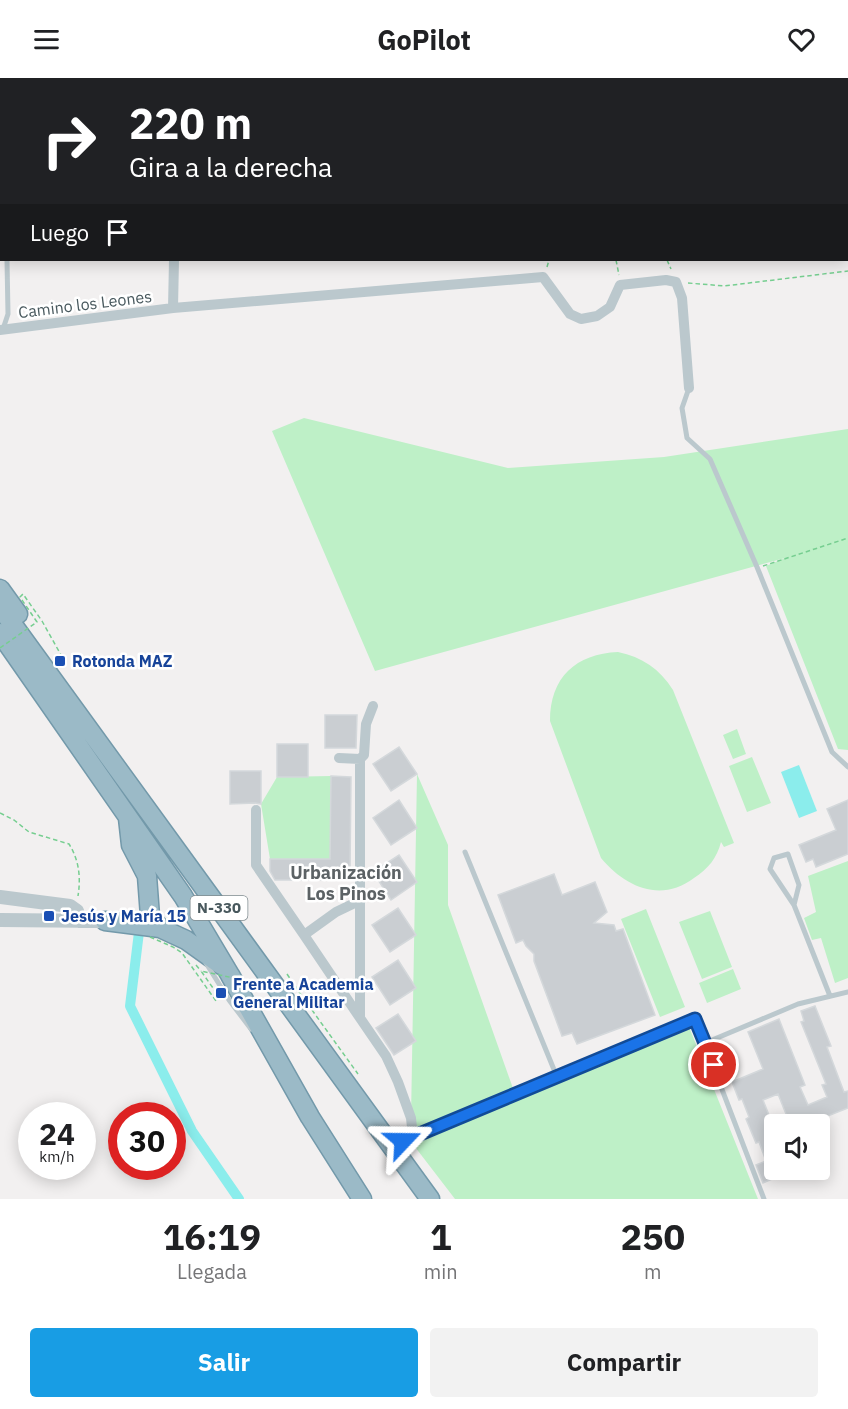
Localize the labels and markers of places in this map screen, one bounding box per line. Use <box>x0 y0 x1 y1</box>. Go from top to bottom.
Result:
place label: Rotonda MAZ <box>72 651 173 671</box>
marker: Rotonda MAZ <box>53 654 67 668</box>
place label: Jesús y María 15 <box>61 906 186 926</box>
marker: Jesús y María 15 <box>42 909 56 923</box>
place label: Frente a Academia General Militar <box>233 974 374 1012</box>
marker: Frente a Academia General Militar <box>214 986 228 1000</box>
pin <box>688 1039 739 1090</box>

